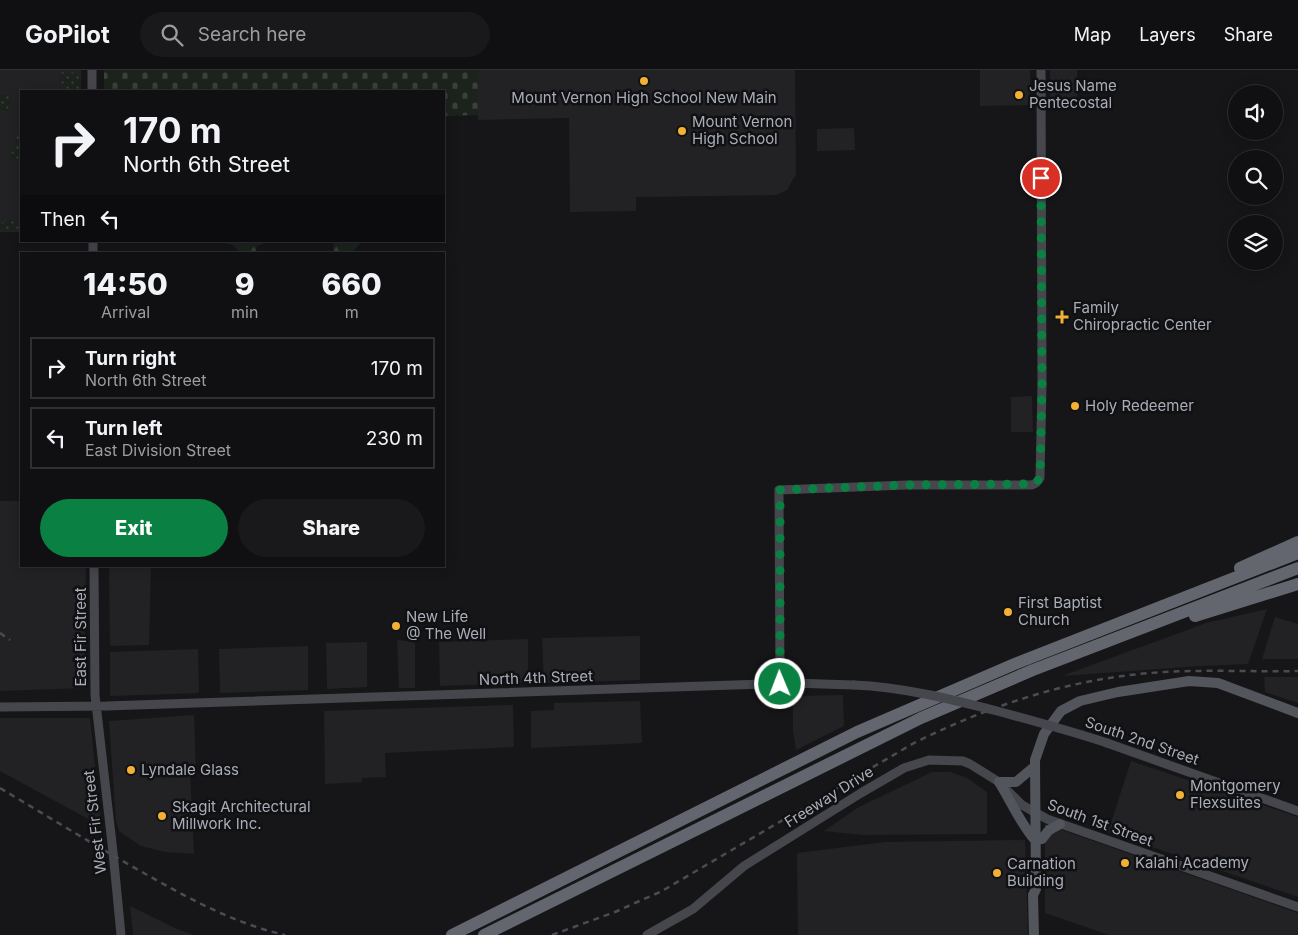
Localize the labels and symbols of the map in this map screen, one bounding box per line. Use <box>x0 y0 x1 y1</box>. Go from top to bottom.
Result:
marker: Mount Vernon High School New Main <box>638 75 650 87</box>
place label: Jesus Name Pentecostal <box>1029 76 1117 112</box>
place label: Mount Vernon High School New Main <box>511 88 777 107</box>
marker: Jesus Name Pentecostal <box>1013 89 1025 101</box>
place label: Mount Vernon High School <box>692 112 792 148</box>
marker: Mount Vernon High School <box>676 125 688 137</box>
pin <box>1020 157 1062 199</box>
place label: Family Chiropractic Center <box>1073 298 1212 334</box>
marker: Family Chiropractic Center <box>1055 310 1069 324</box>
place label: Holy Redeemer <box>1085 396 1194 415</box>
marker: Holy Redeemer <box>1069 400 1081 412</box>
street label: East Fir Street <box>71 587 90 687</box>
place label: First Baptist Church <box>1018 593 1102 629</box>
marker: First Baptist Church <box>1002 606 1014 618</box>
place label: New Life @ The Well <box>406 607 486 643</box>
marker: New Life @ The Well <box>390 620 402 632</box>
position arrow <box>753 657 805 709</box>
street label: North 4th Street <box>479 666 593 689</box>
street label: South 2nd Street <box>1083 712 1202 769</box>
place label: Lyndale Glass <box>141 760 239 779</box>
street label: Freeway Drive <box>781 762 877 831</box>
marker: Lyndale Glass <box>125 764 137 776</box>
street label: West Fir Street <box>79 769 110 875</box>
place label: Montgomery Flexsuites <box>1190 776 1281 812</box>
marker: Montgomery Flexsuites <box>1174 789 1186 801</box>
street label: South 1st Street <box>1045 795 1156 850</box>
place label: Skagit Architectural Millwork Inc. <box>172 797 311 833</box>
marker: Skagit Architectural Millwork Inc. <box>156 810 168 822</box>
place label: Kalahi Academy <box>1135 853 1250 872</box>
place label: Carnation Building <box>1007 854 1076 890</box>
marker: Kalahi Academy <box>1119 857 1131 869</box>
marker: Carnation Building <box>991 867 1003 879</box>

